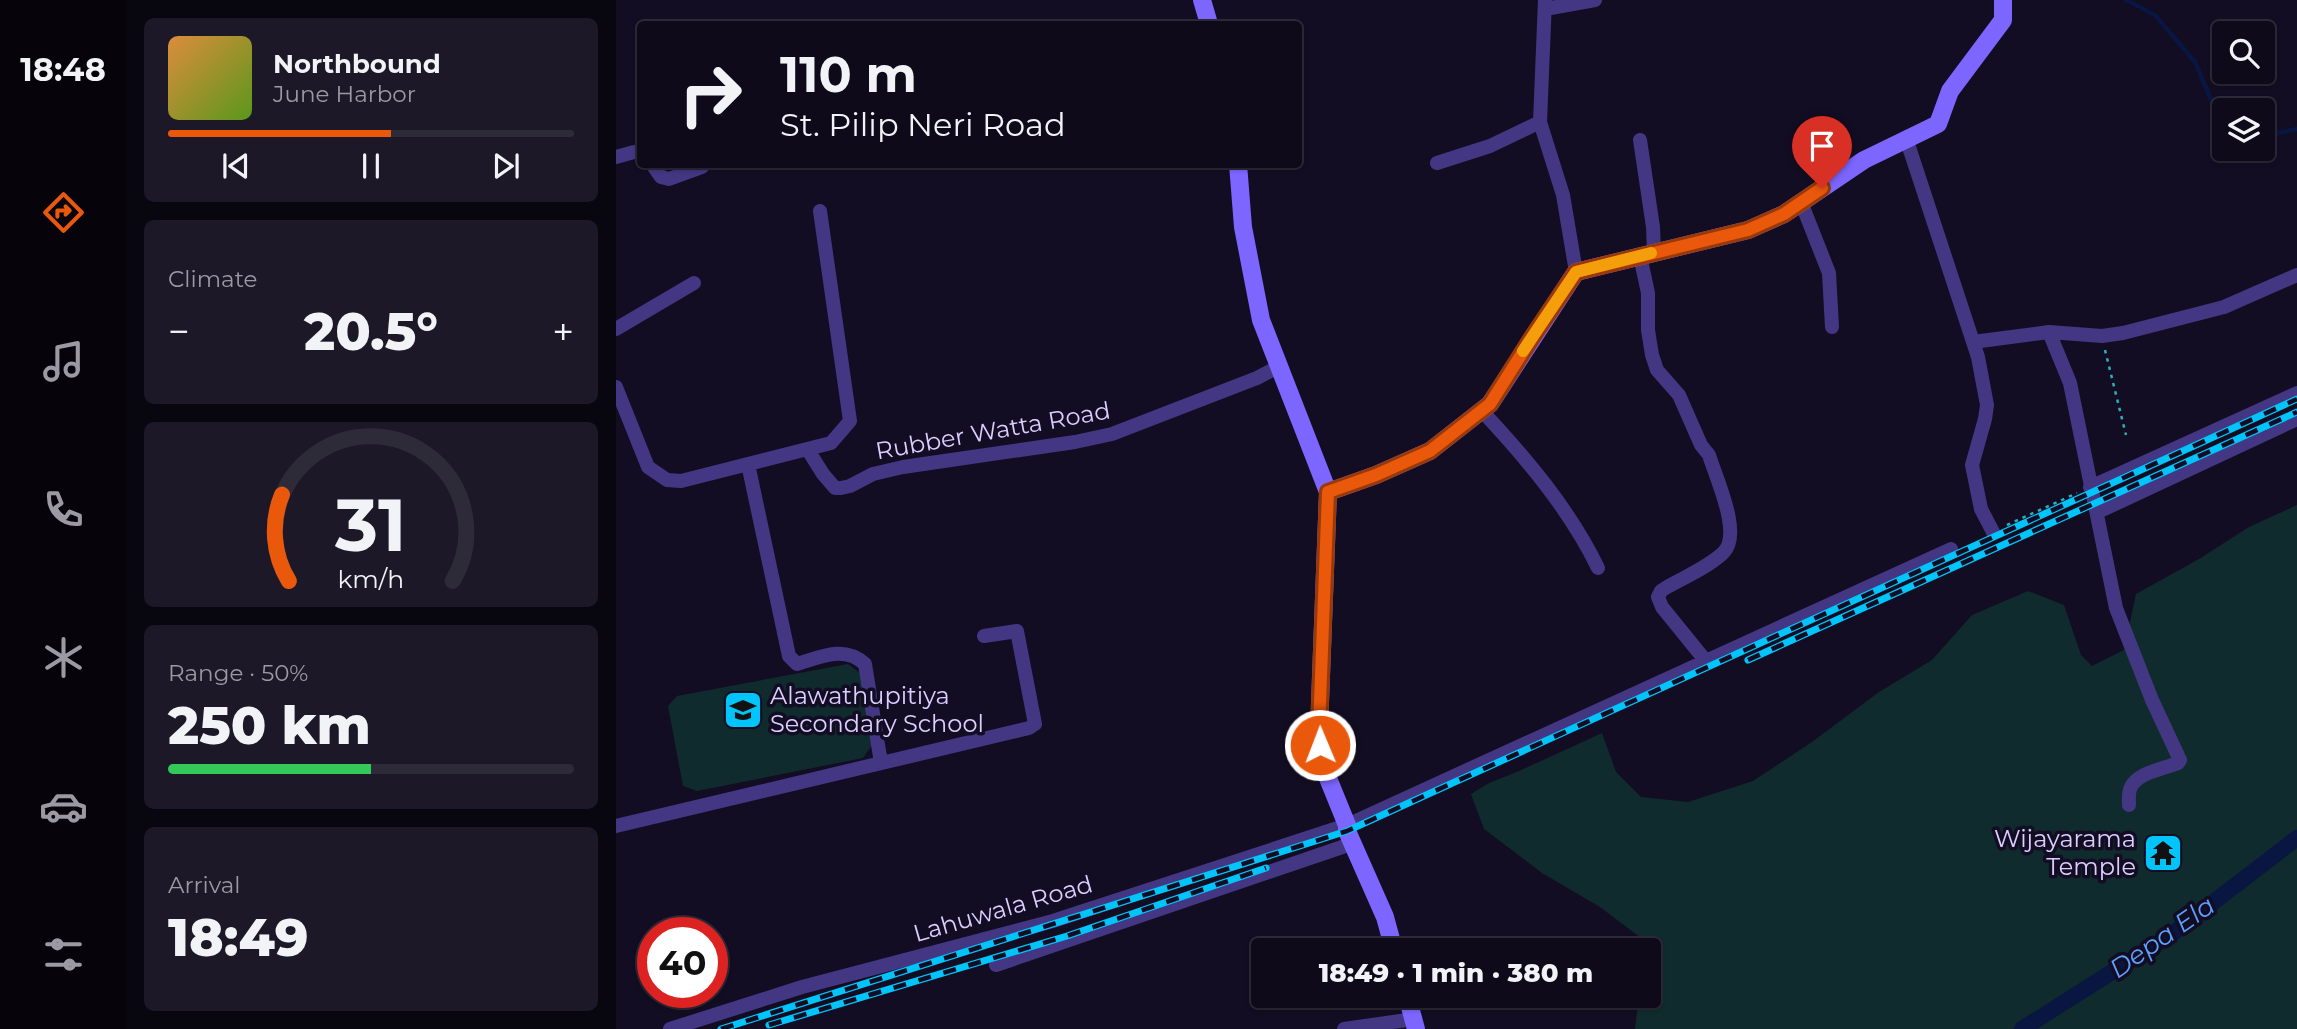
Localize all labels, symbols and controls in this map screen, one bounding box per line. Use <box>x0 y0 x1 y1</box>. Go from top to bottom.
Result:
map controls <box>2212 21 2275 161</box>
button: search <box>2212 21 2275 84</box>
text: 110 m <box>780 45 917 104</box>
text: Northbound <box>273 48 441 80</box>
icon: right <box>665 49 756 140</box>
text: 18:48 <box>20 50 106 89</box>
text: June Harbor <box>273 80 416 108</box>
button: layers <box>2212 98 2275 161</box>
text: St. Pilip Neri Road <box>780 105 1066 144</box>
pin <box>1792 116 1852 188</box>
icon: arrive <box>1803 127 1841 165</box>
icon: previous <box>217 147 255 185</box>
icon: pause <box>352 147 390 185</box>
icon: next <box>487 147 525 185</box>
icon: directions <box>39 188 88 237</box>
text: Climate <box>168 265 257 293</box>
text: 20.5° <box>304 300 438 363</box>
text: − <box>168 308 190 355</box>
text: + <box>552 308 574 355</box>
icon: music <box>39 337 88 386</box>
street label: Rubber Watta Road <box>873 396 1113 465</box>
text: 31 <box>334 481 407 569</box>
icon: phone <box>39 485 88 534</box>
text: km/h <box>338 563 404 593</box>
icon: climate <box>39 633 88 682</box>
text: Range · 50% <box>168 659 308 687</box>
place label: Alawathupitiya Secondary School <box>770 681 984 738</box>
school or university icon: Alawathupitiya Secondary School <box>722 689 764 731</box>
text: 250 km <box>168 694 371 757</box>
position arrow <box>1283 708 1357 782</box>
icon: car <box>39 782 88 831</box>
place label: Wijayarama Temple <box>1994 824 2136 881</box>
temple icon: Wijayarama Temple <box>2142 832 2184 874</box>
street label: Lahuwala Road <box>910 869 1096 948</box>
text: Arrival <box>168 871 241 899</box>
water label: Depa Ela <box>2103 889 2221 985</box>
text: 18:49 <box>168 906 309 969</box>
speed limit sign: 40 <box>637 917 728 1008</box>
icon: filters <box>39 930 88 979</box>
text: 18:49 · 1 min · 380 m <box>1319 957 1593 989</box>

